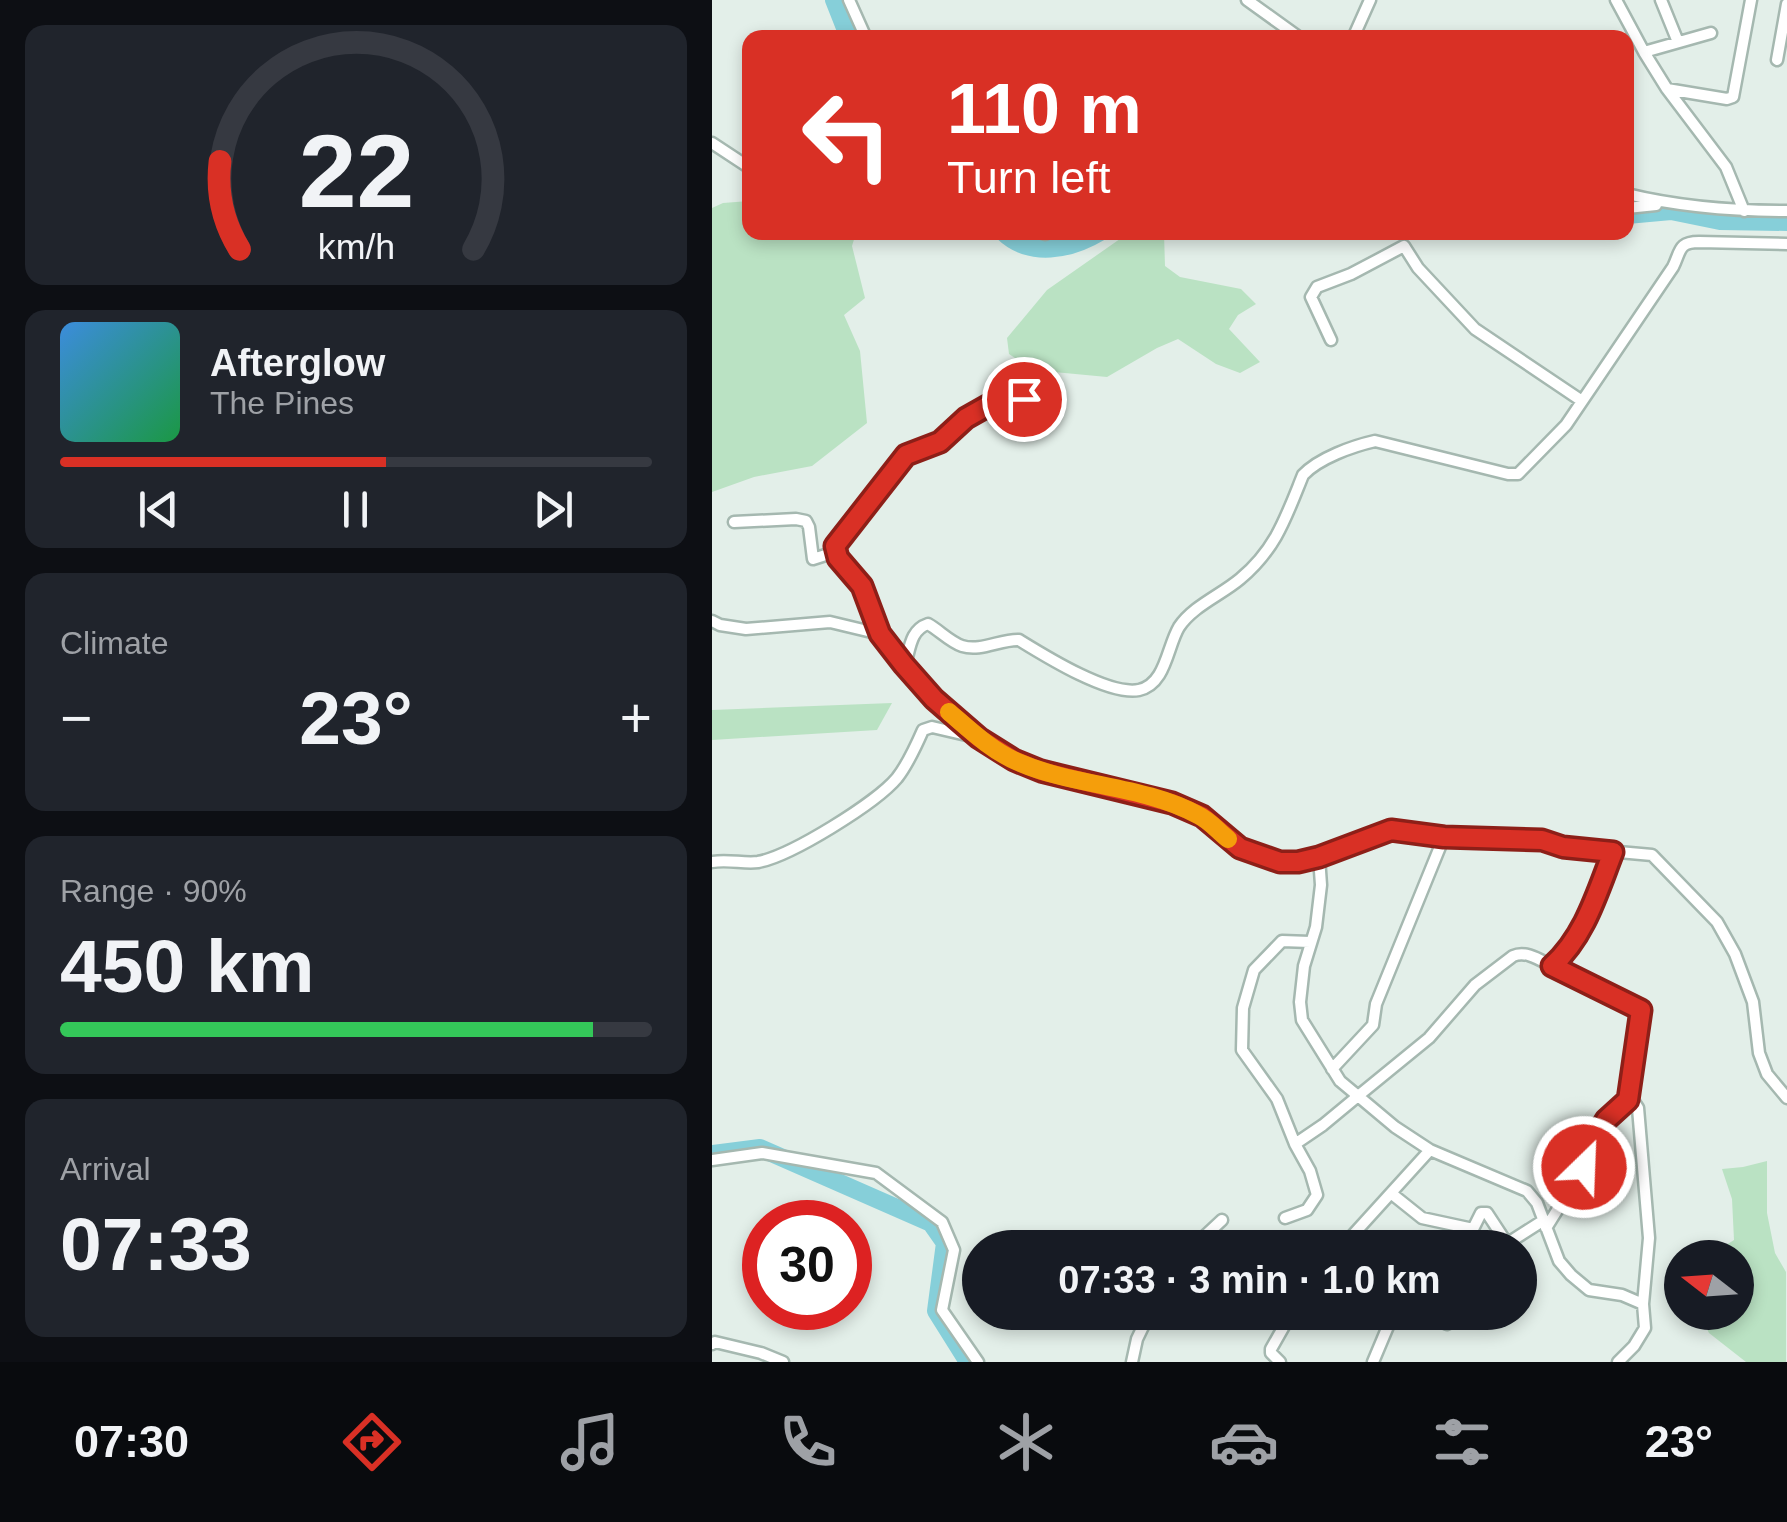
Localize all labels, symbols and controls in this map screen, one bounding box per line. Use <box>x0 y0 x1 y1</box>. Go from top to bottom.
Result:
icon: left <box>782 70 912 200</box>
text: 110 m <box>947 70 1142 148</box>
text: 22 <box>298 113 414 229</box>
text: Turn left <box>947 152 1110 203</box>
text: km/h <box>317 227 395 267</box>
text: Afterglow <box>210 342 385 384</box>
pin <box>982 357 1067 442</box>
icon: arrive <box>997 372 1052 427</box>
text: The Pines <box>210 385 354 421</box>
icon: previous <box>131 482 186 537</box>
icon: pause <box>328 482 383 537</box>
icon: next <box>526 482 581 537</box>
text: Climate <box>60 625 168 661</box>
text: 23° <box>299 676 413 760</box>
text: − <box>60 687 92 749</box>
text: + <box>620 687 652 749</box>
text: Range · 90% <box>60 873 247 909</box>
text: 450 km <box>60 924 314 1008</box>
position arrow <box>1532 1115 1636 1219</box>
text: Arrival <box>60 1151 151 1187</box>
speed limit sign: 30 <box>742 1200 872 1330</box>
text: 07:33 <box>60 1202 252 1286</box>
north arrow <box>1664 1240 1754 1330</box>
map controls <box>1664 1240 1754 1330</box>
text: 07:33 · 3 min · 1.0 km <box>1058 1259 1441 1301</box>
icon: directions <box>337 1407 407 1477</box>
icon: music <box>555 1407 625 1477</box>
icon: phone <box>773 1407 843 1477</box>
icon: climate <box>991 1407 1061 1477</box>
icon: car <box>1209 1407 1279 1477</box>
icon: filters <box>1427 1407 1497 1477</box>
text: 07:30 <box>74 1416 189 1467</box>
text: 23° <box>1645 1416 1713 1467</box>

